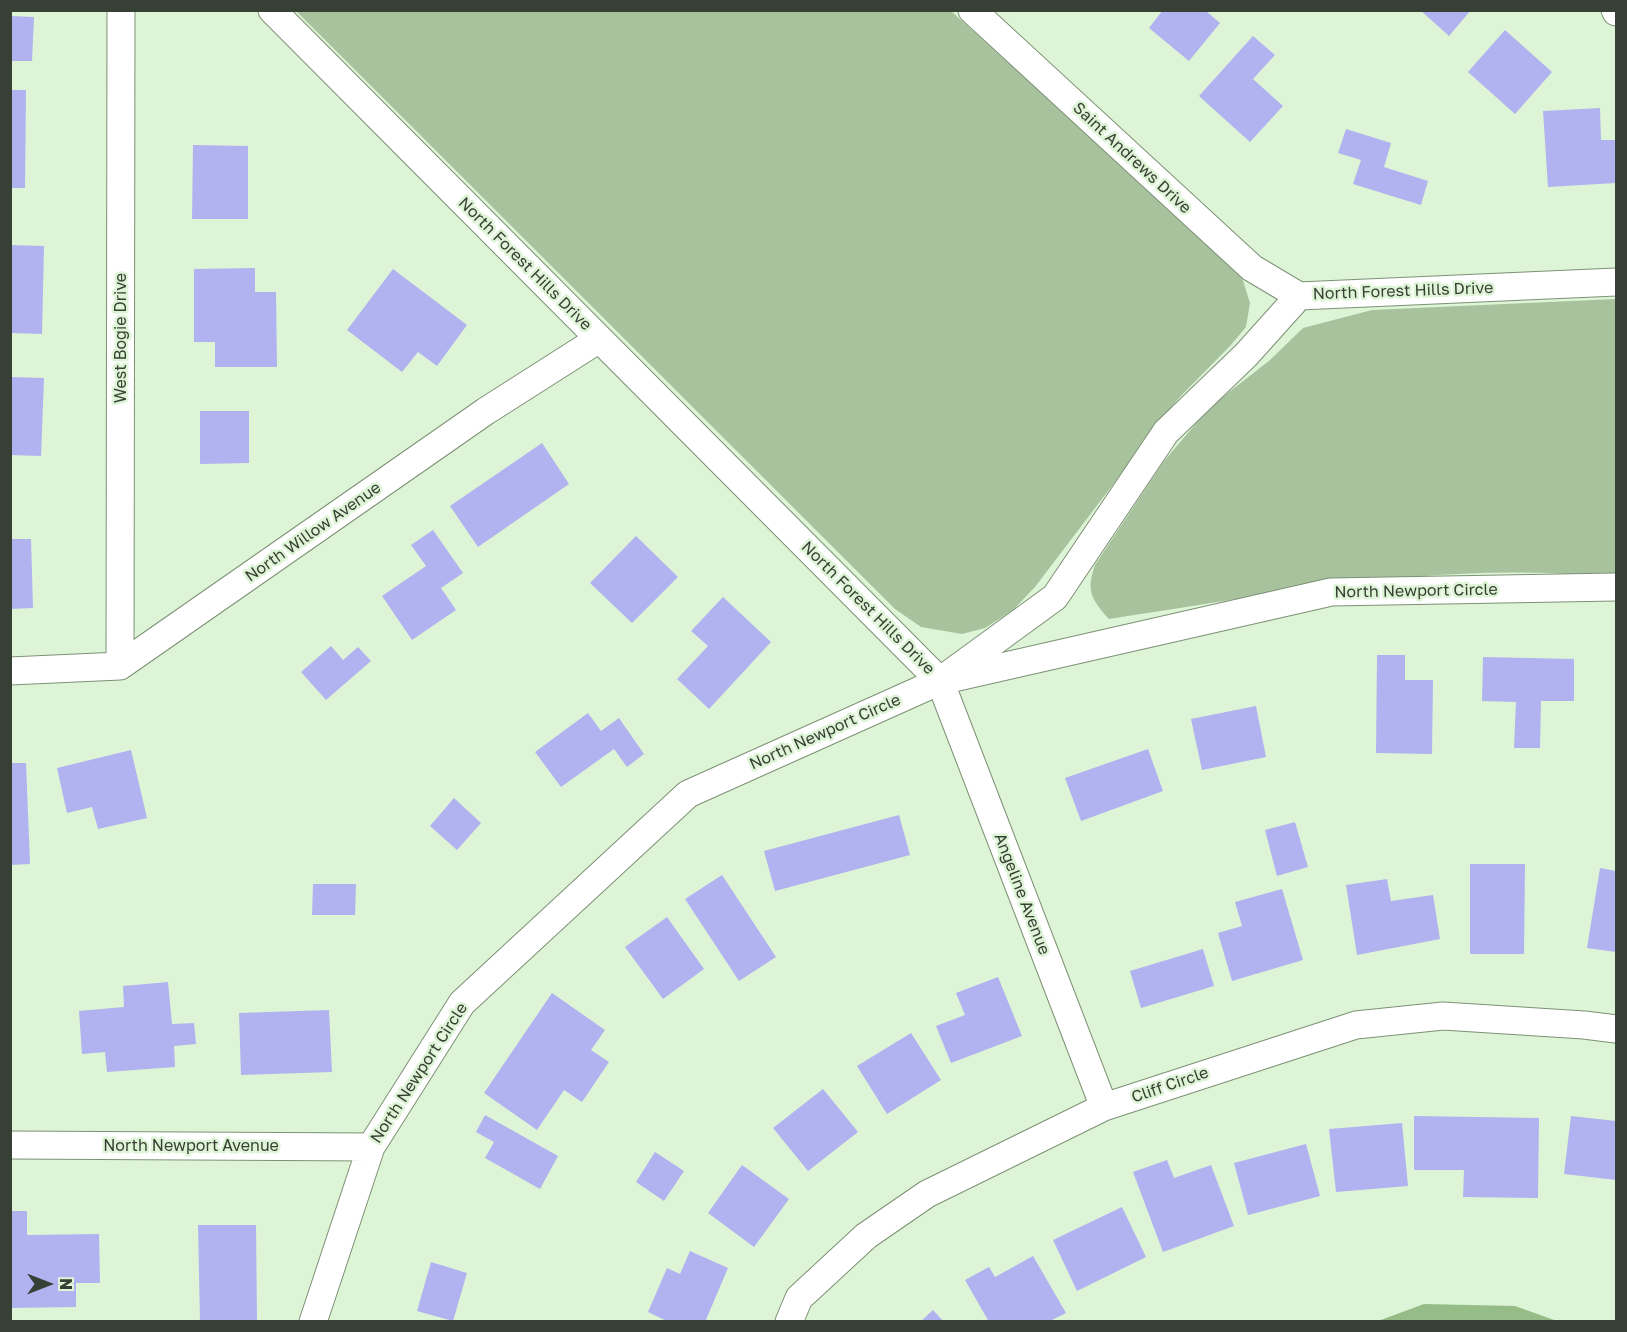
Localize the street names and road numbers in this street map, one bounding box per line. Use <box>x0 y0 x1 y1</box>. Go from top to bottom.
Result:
street label: Saint Andrews Drive <box>1069 98 1195 218</box>
street label: North Forest Hills Drive <box>454 193 596 335</box>
street label: West Bogie Drive <box>111 273 131 403</box>
street label: North Forest Hills Drive <box>1312 278 1494 304</box>
street label: North Willow Avenue <box>241 478 385 586</box>
street label: North Forest Hills Drive <box>797 537 939 679</box>
street label: North Newport Circle <box>1334 580 1498 602</box>
street label: North Newport Circle <box>746 690 904 774</box>
street label: Angeline Avenue <box>990 830 1054 958</box>
street label: North Newport Circle <box>366 999 472 1147</box>
street label: Cliff Circle <box>1129 1063 1211 1107</box>
street label: North Newport Avenue <box>103 1136 279 1156</box>

